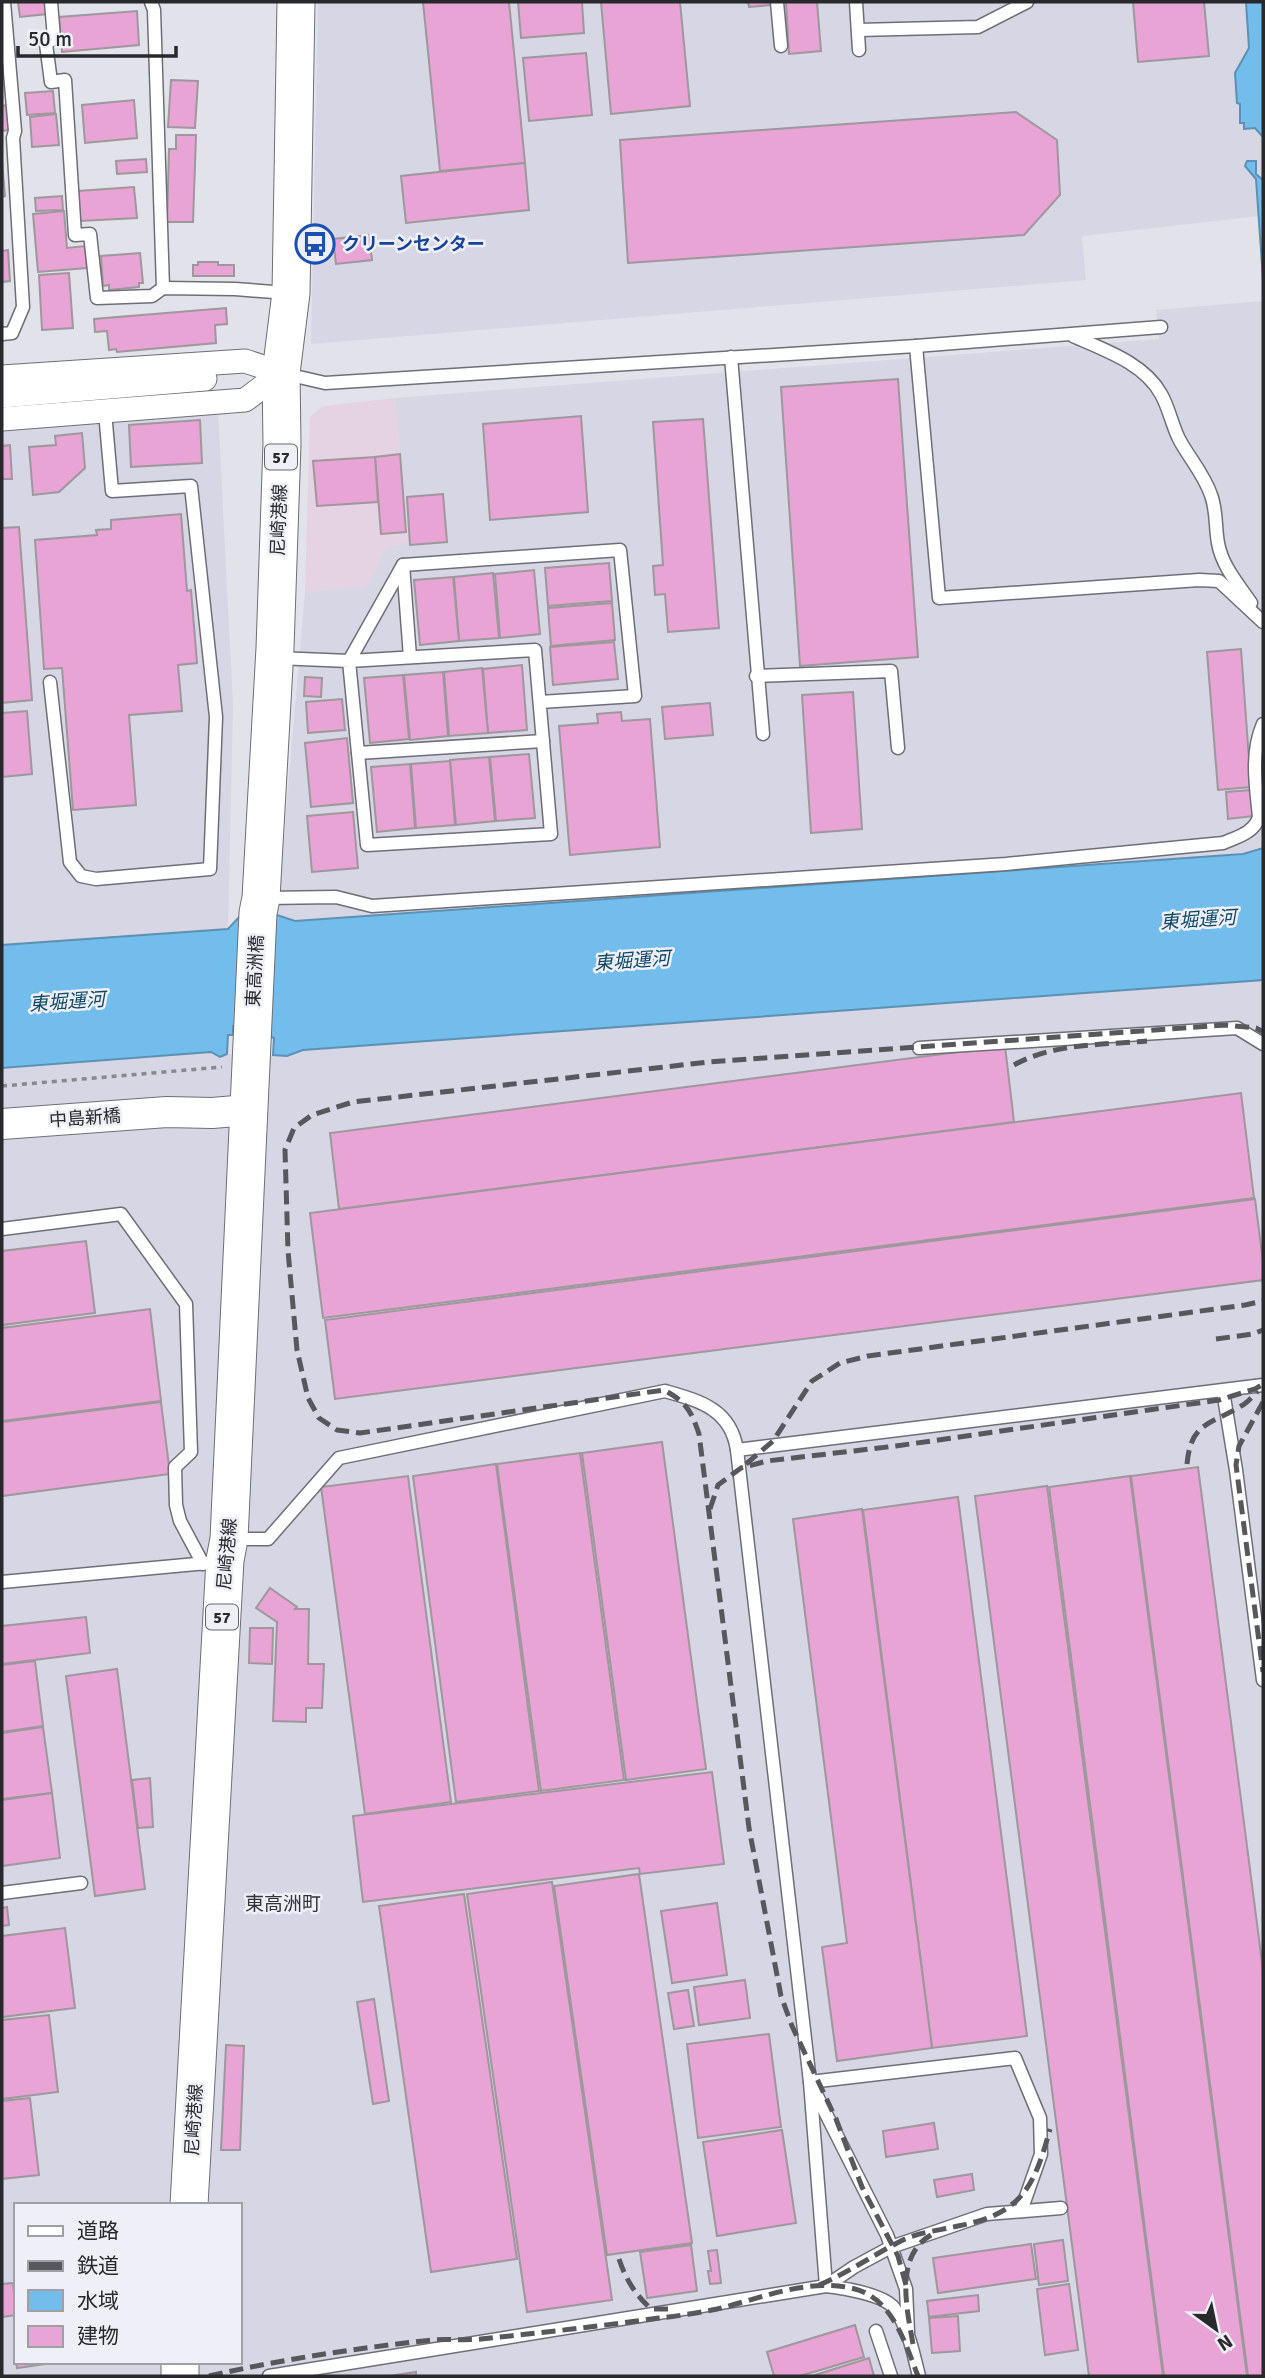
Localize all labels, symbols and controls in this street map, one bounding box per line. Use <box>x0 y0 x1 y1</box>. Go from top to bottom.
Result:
scale bar <box>18 14 175 58</box>
text: 50 m <box>28 26 72 52</box>
bus stop icon: クリーンセンター <box>294 223 336 265</box>
place label: クリーンセンター <box>342 233 485 255</box>
road number: 57 <box>265 445 297 470</box>
street label: 尼崎港線 <box>267 484 291 556</box>
water label: 東堀運河 <box>1159 905 1241 935</box>
street label: 東高洲橋 <box>242 934 268 1008</box>
water label: 東堀運河 <box>593 946 675 976</box>
water label: 東堀運河 <box>28 987 110 1017</box>
street label: 中島新橋 <box>48 1105 122 1131</box>
street label: 尼崎港線 <box>213 1517 241 1591</box>
road number: 57 <box>206 1604 238 1630</box>
district label: 東高洲町 <box>245 1892 321 1916</box>
street label: 尼崎港線 <box>181 2083 207 2157</box>
legend <box>14 2203 242 2364</box>
text: 道路 <box>77 2218 119 2244</box>
text: 鉄道 <box>77 2253 119 2279</box>
text: 水域 <box>77 2288 119 2314</box>
north arrow <box>1181 2294 1251 2364</box>
text: 建物 <box>77 2323 119 2349</box>
text: N <box>1213 2329 1237 2356</box>

